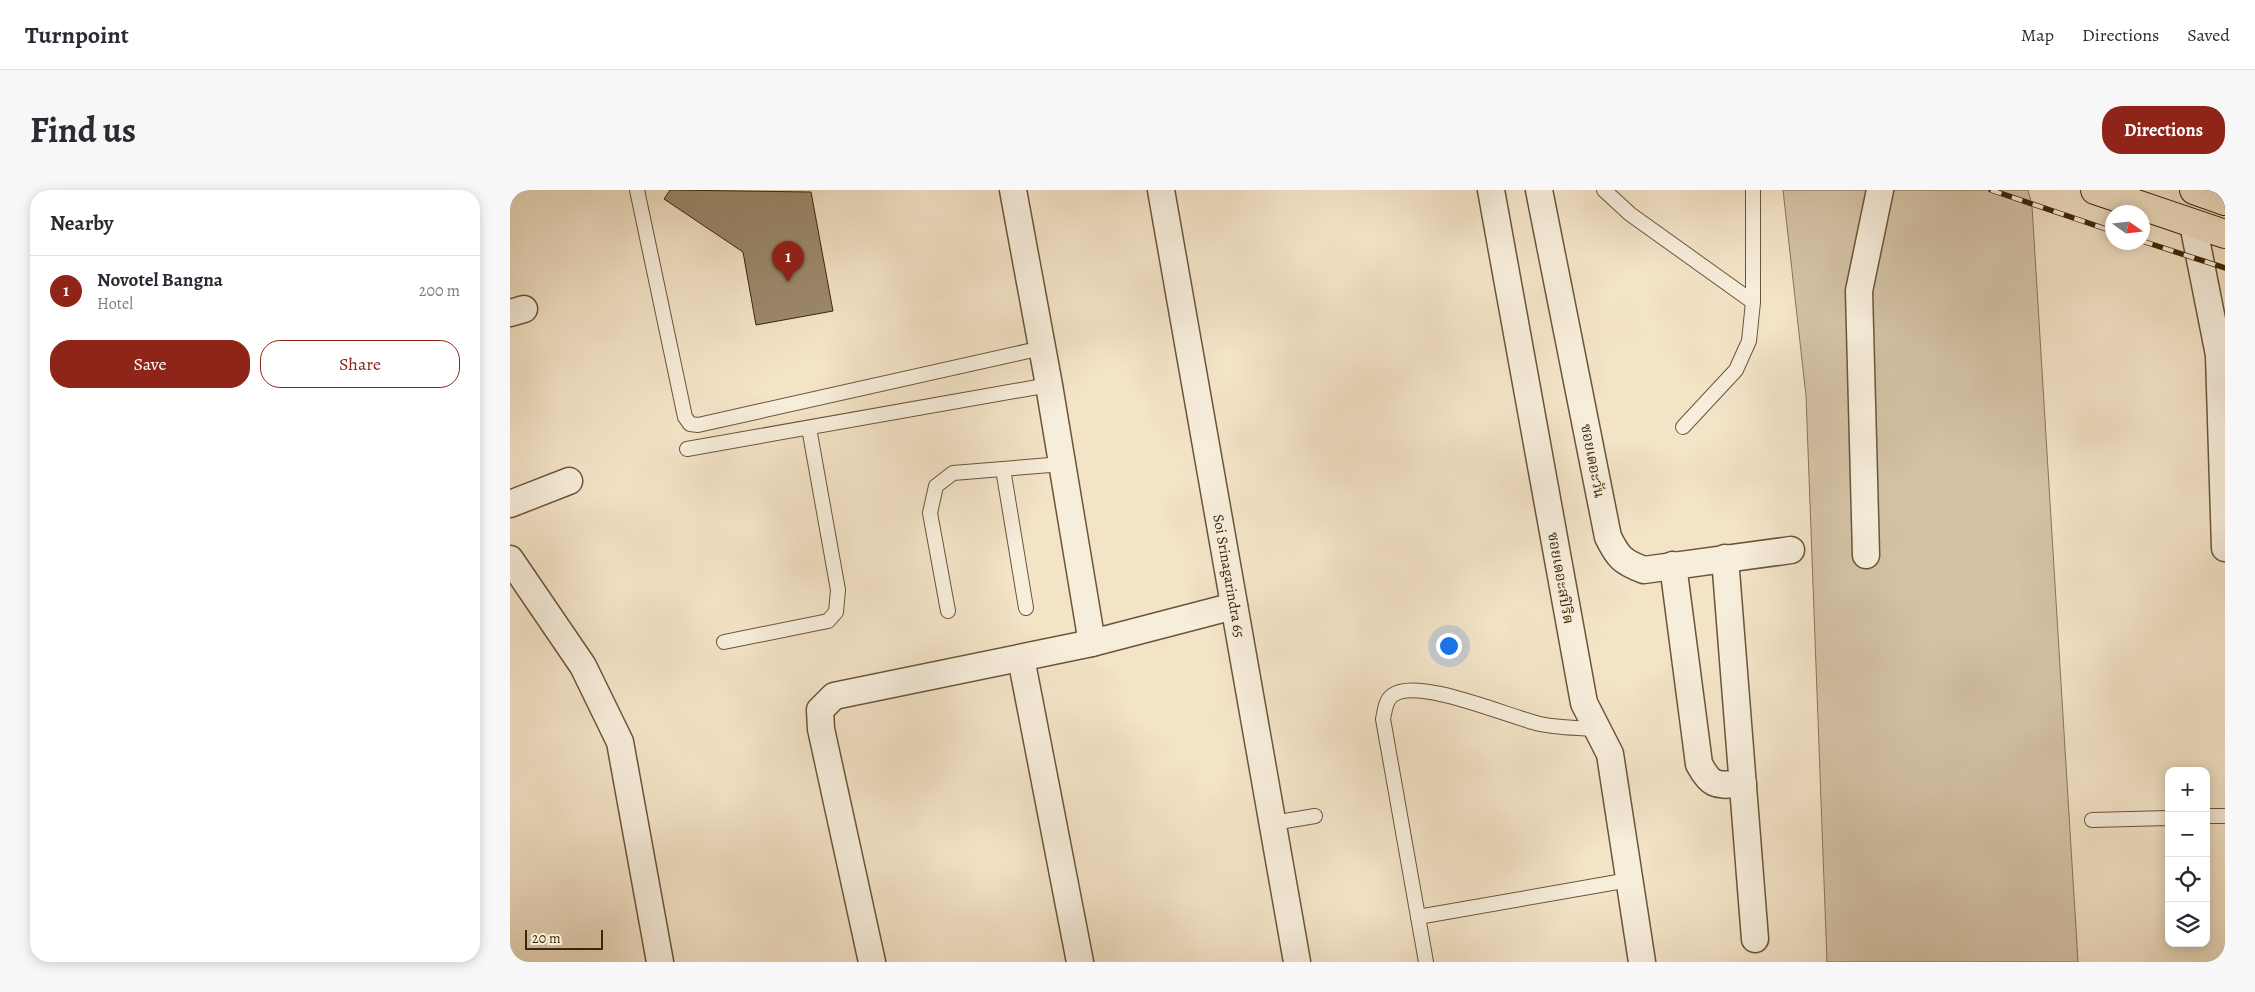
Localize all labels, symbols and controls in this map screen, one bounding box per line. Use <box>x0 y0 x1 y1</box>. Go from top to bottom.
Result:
text: Turnpoint <box>25 19 129 51</box>
text: Map <box>2021 23 2054 47</box>
text: Directions <box>2082 23 2159 47</box>
text: Saved <box>2187 23 2230 47</box>
text: Find us <box>30 106 136 154</box>
button: Directions <box>2102 106 2225 154</box>
north arrow <box>2105 205 2150 250</box>
text: Nearby <box>50 209 113 237</box>
pin: 1 <box>772 241 804 282</box>
text: Novotel Bangna <box>97 267 223 293</box>
text: 1 <box>63 280 69 302</box>
text: 200 m <box>419 280 460 302</box>
text: Hotel <box>97 293 133 315</box>
button: Save <box>50 340 250 388</box>
button: Share <box>260 340 460 388</box>
street label: ซอยเดอะวัน <box>1576 422 1610 500</box>
street label: Soi Srinagarindra 65 <box>1208 513 1250 639</box>
street label: ซอยเดอะสปิริต <box>1543 530 1579 626</box>
your location <box>1436 633 1462 659</box>
map controls <box>2165 767 2210 947</box>
button: + <box>2165 767 2210 812</box>
button: − <box>2165 812 2210 857</box>
button: locate <box>2165 857 2210 902</box>
button: layers <box>2165 902 2210 947</box>
scale bar <box>525 927 602 950</box>
text: 20 m <box>532 929 561 948</box>

